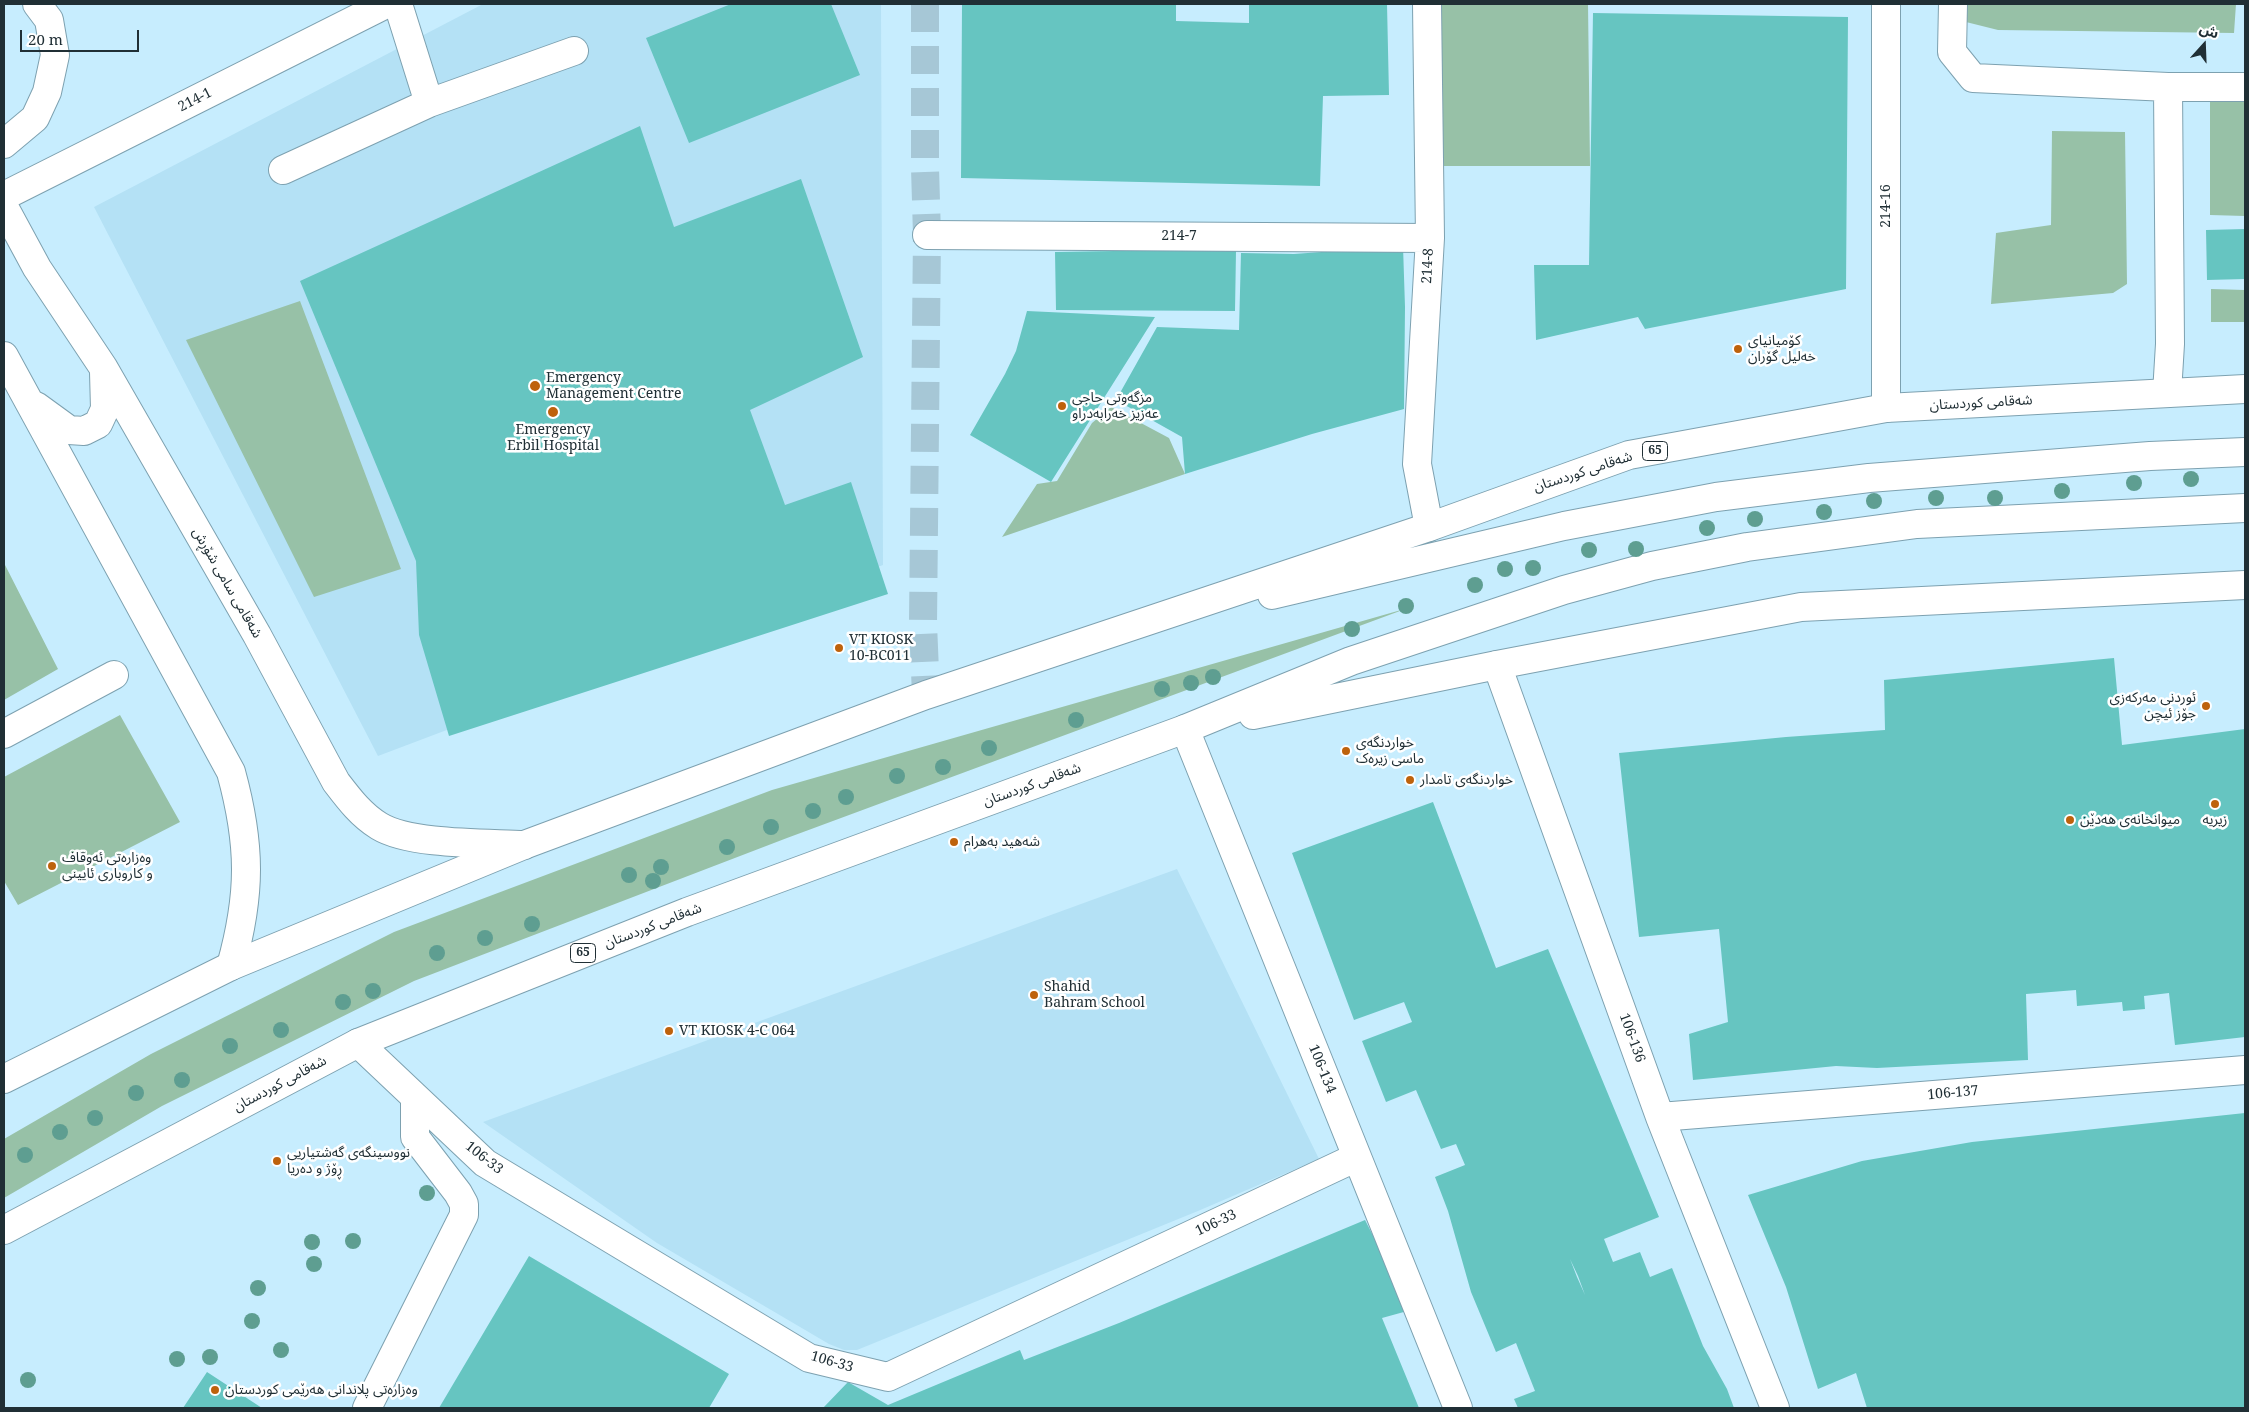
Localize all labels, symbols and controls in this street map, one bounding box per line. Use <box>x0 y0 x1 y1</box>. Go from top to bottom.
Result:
text: ش <box>2197 18 2222 43</box>
scale bar <box>22 20 141 52</box>
north arrow <box>2179 20 2229 70</box>
text: 20 m <box>28 29 63 49</box>
street label: 214-1 <box>175 84 215 116</box>
street label: 214-16 <box>1878 184 1894 228</box>
street label: 214-7 <box>1161 228 1197 244</box>
street label: 214-8 <box>1419 248 1437 284</box>
place label: کۆمپانیای خەلیل گۆران <box>1748 333 1816 366</box>
marker: کۆمپانیای خەلیل گۆران <box>1732 343 1744 355</box>
place label: Emergency Management Centre <box>546 370 681 402</box>
marker: Emergency Management Centre <box>528 379 542 393</box>
place label: مزگەوتی حاجی عەزیز خەرابەدراو <box>1072 390 1159 422</box>
street label: شەقامی کوردستان <box>1929 392 2033 414</box>
marker: مزگەوتی حاجی عەزیز خەرابەدراو <box>1056 400 1068 412</box>
marker: Emergency Erbil Hospital <box>546 405 560 419</box>
place label: Emergency Erbil Hospital <box>507 422 599 454</box>
road number: 65 <box>1642 442 1668 461</box>
street label: شەقامی کوردستان <box>1531 448 1635 496</box>
street label: شەقامی سامی شۆڕش <box>188 525 266 641</box>
place label: VT KIOSK 10-BC011 <box>849 632 913 664</box>
marker: VT KIOSK 10-BC011 <box>833 642 845 654</box>
place label: ئوردنی مەرکەزی جۆز ئیچن <box>2109 690 2196 722</box>
marker: ئوردنی مەرکەزی جۆز ئیچن <box>2200 700 2212 712</box>
place label: خواردنگەی ماسی زیرەک <box>1356 735 1424 768</box>
marker: خواردنگەی ماسی زیرەک <box>1340 745 1352 757</box>
street label: شەقامی کوردستان <box>981 759 1083 811</box>
place label: خواردنگەی تامدار <box>1420 772 1513 788</box>
marker: خواردنگەی تامدار <box>1404 774 1416 786</box>
marker: زیریە <box>2209 798 2221 810</box>
place label: میوانخانەی هەدێن <box>2080 812 2180 828</box>
place label: زیریە <box>2202 812 2228 828</box>
marker: میوانخانەی هەدێن <box>2064 814 2076 826</box>
place label: شەهید بەهرام <box>964 834 1040 850</box>
marker: شەهید بەهرام <box>948 836 960 848</box>
place label: وەزارەتی ئەوقاف و کاروباری ئایینی <box>62 850 153 882</box>
marker: وەزارەتی ئەوقاف و کاروباری ئایینی <box>46 860 58 872</box>
street label: شەقامی کوردستان <box>602 900 704 952</box>
road number: 65 <box>570 944 596 962</box>
place label: Shahid Bahram School <box>1044 979 1145 1012</box>
marker: Shahid Bahram School <box>1028 989 1040 1001</box>
street label: 106-136 <box>1615 1011 1649 1065</box>
place label: VT KIOSK 4-C 064 <box>679 1023 795 1039</box>
marker: VT KIOSK 4-C 064 <box>663 1025 675 1037</box>
street label: 106-134 <box>1305 1042 1339 1096</box>
street label: شەقامی کوردستان <box>231 1052 329 1116</box>
street label: 106-137 <box>1927 1082 1979 1104</box>
street label: 106-33 <box>462 1138 506 1178</box>
place label: نووسینگەی گەشتیاریی ڕۆژ و دەریا <box>287 1145 410 1178</box>
marker: نووسینگەی گەشتیاریی ڕۆژ و دەریا <box>271 1155 283 1167</box>
street label: 106-33 <box>1193 1206 1239 1240</box>
street label: 106-33 <box>809 1348 855 1376</box>
place label: وەزارەتی پلاندانی هەرێمی کوردستان <box>225 1382 418 1398</box>
marker: وەزارەتی پلاندانی هەرێمی کوردستان <box>209 1384 221 1396</box>

